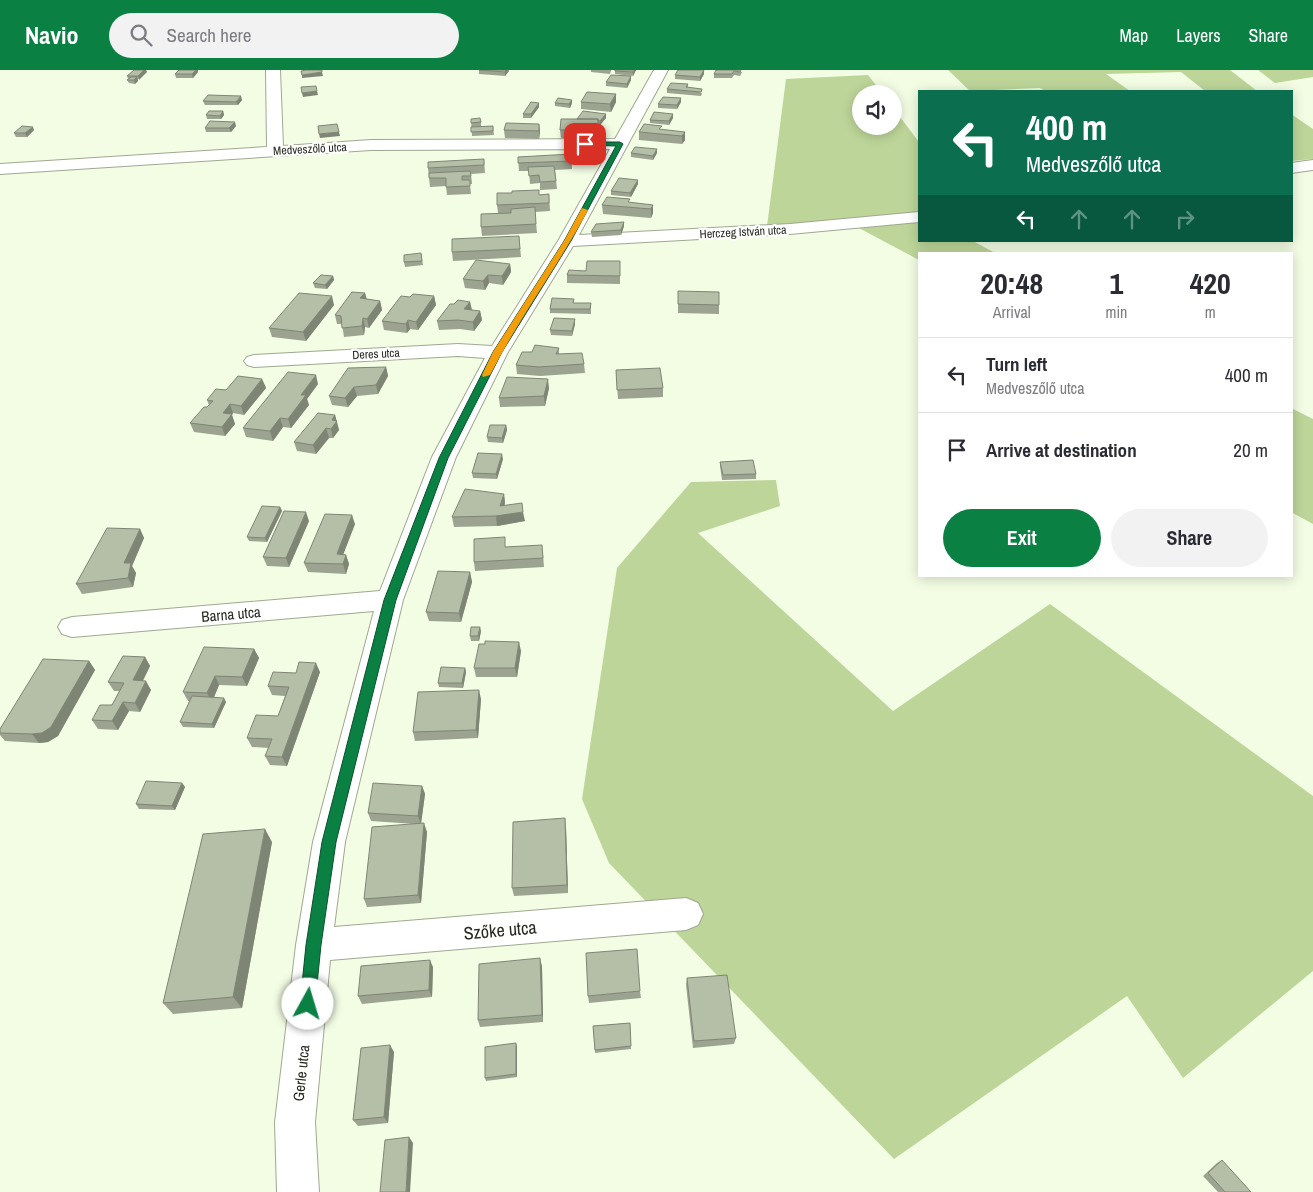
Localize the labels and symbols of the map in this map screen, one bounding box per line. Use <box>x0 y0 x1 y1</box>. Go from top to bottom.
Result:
pin <box>564 123 606 165</box>
street label: Medveszőlő utca <box>273 139 348 159</box>
street label: Herczeg István utca <box>699 222 787 242</box>
street label: Deres utca <box>352 345 401 363</box>
street label: Barna utca <box>200 601 262 627</box>
street label: Szőke utca <box>463 914 537 946</box>
position arrow <box>281 977 333 1029</box>
street label: Gerle utca <box>288 1044 314 1102</box>

